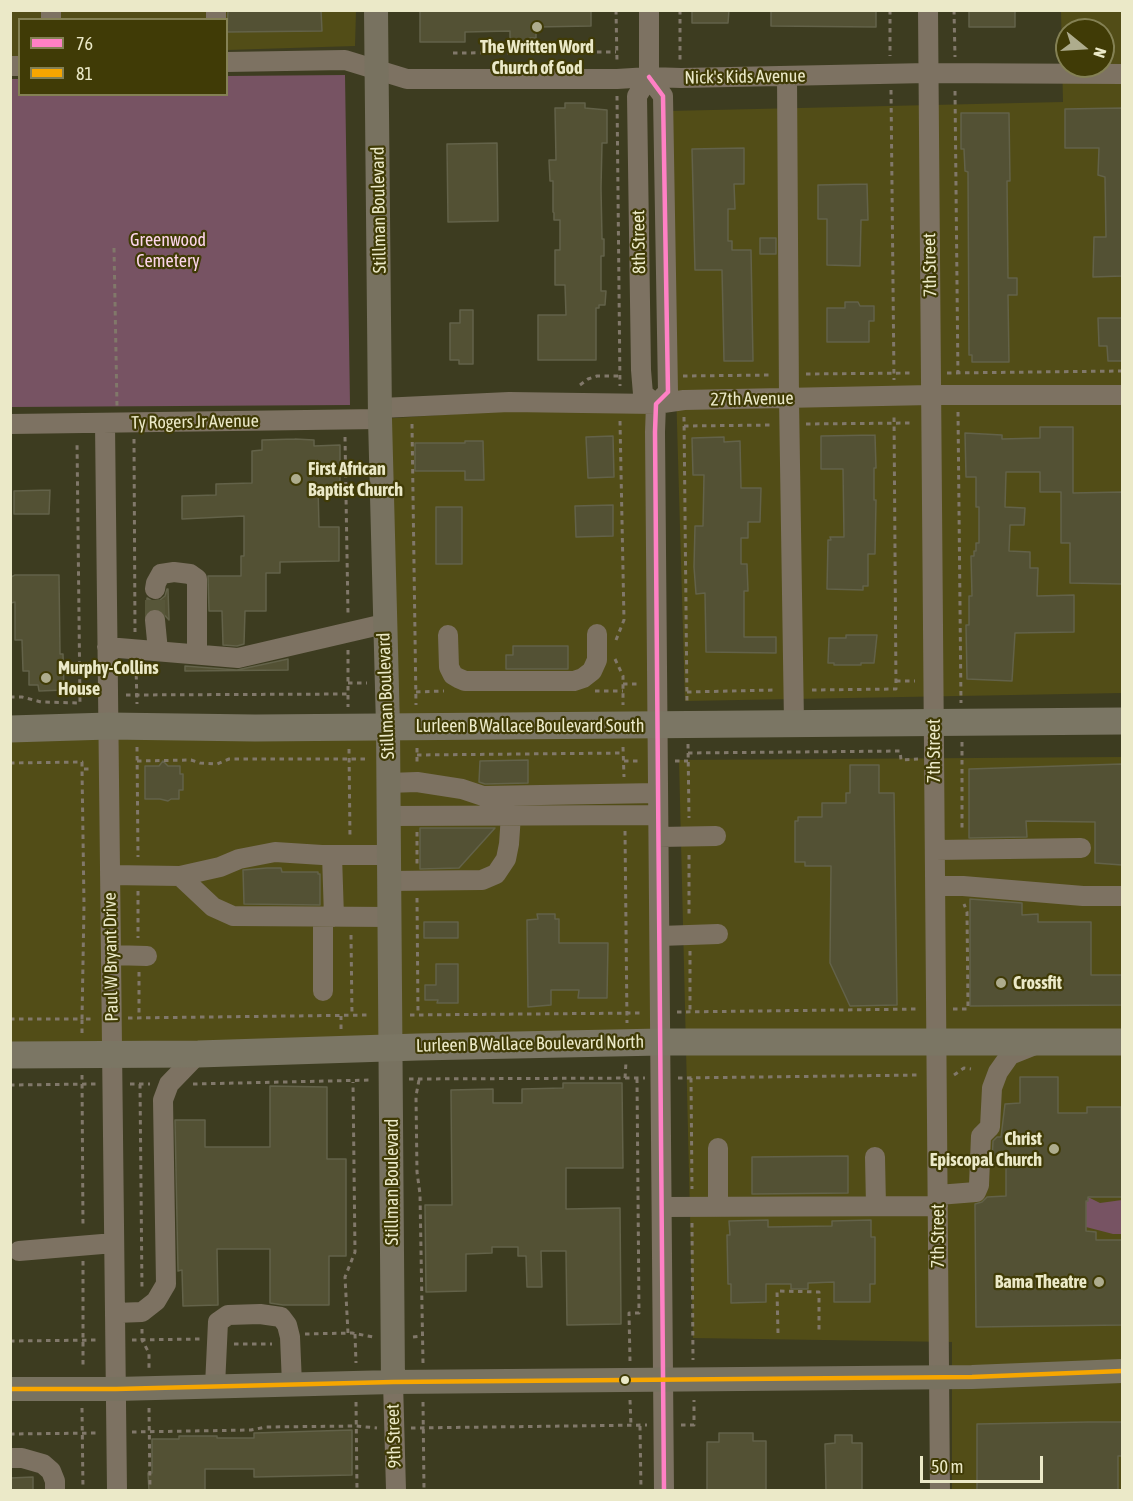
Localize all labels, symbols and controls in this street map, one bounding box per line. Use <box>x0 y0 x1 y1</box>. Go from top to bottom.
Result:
legend <box>18 18 228 96</box>
north arrow <box>1055 18 1115 78</box>
marker: The Written Word Church of God <box>530 20 544 34</box>
text: 76 <box>76 33 93 54</box>
place label: The Written Word Church of God <box>480 36 594 78</box>
text: N <box>1090 46 1110 60</box>
text: 81 <box>76 63 93 84</box>
street label: Nick's Kids Avenue <box>684 65 806 89</box>
street label: Stillman Boulevard <box>367 146 391 274</box>
street label: 8th Street <box>628 210 650 274</box>
park label: Greenwood Cemetery <box>130 229 206 272</box>
street label: 7th Street <box>919 233 941 297</box>
street label: 27th Avenue <box>710 387 794 411</box>
street label: Ty Rogers Jr Avenue <box>131 410 259 434</box>
place label: First African Baptist Church <box>308 458 403 500</box>
marker: First African Baptist Church <box>289 472 303 486</box>
street label: Stillman Boulevard <box>373 632 399 760</box>
place label: Murphy-Collins House <box>58 657 159 700</box>
marker: Murphy-Collins House <box>39 671 53 685</box>
street label: Lurleen B Wallace Boulevard South <box>416 715 644 737</box>
street label: 7th Street <box>923 719 945 783</box>
street label: Paul W Bryant Drive <box>99 892 123 1022</box>
place label: Crossfit <box>1013 972 1062 994</box>
marker: Crossfit <box>994 976 1008 990</box>
street label: Lurleen B Wallace Boulevard North <box>416 1031 644 1057</box>
street label: Stillman Boulevard <box>381 1119 403 1245</box>
place label: Christ Episcopal Church <box>930 1128 1042 1170</box>
marker: Christ Episcopal Church <box>1047 1142 1061 1156</box>
street label: 7th Street <box>927 1204 949 1268</box>
place label: Bama Theatre <box>995 1271 1087 1293</box>
marker: Bama Theatre <box>1092 1275 1106 1289</box>
unlabelled marker <box>619 1374 631 1386</box>
street label: 9th Street <box>382 1403 406 1469</box>
scale bar <box>923 1444 1046 1482</box>
text: 50 m <box>931 1456 963 1477</box>

